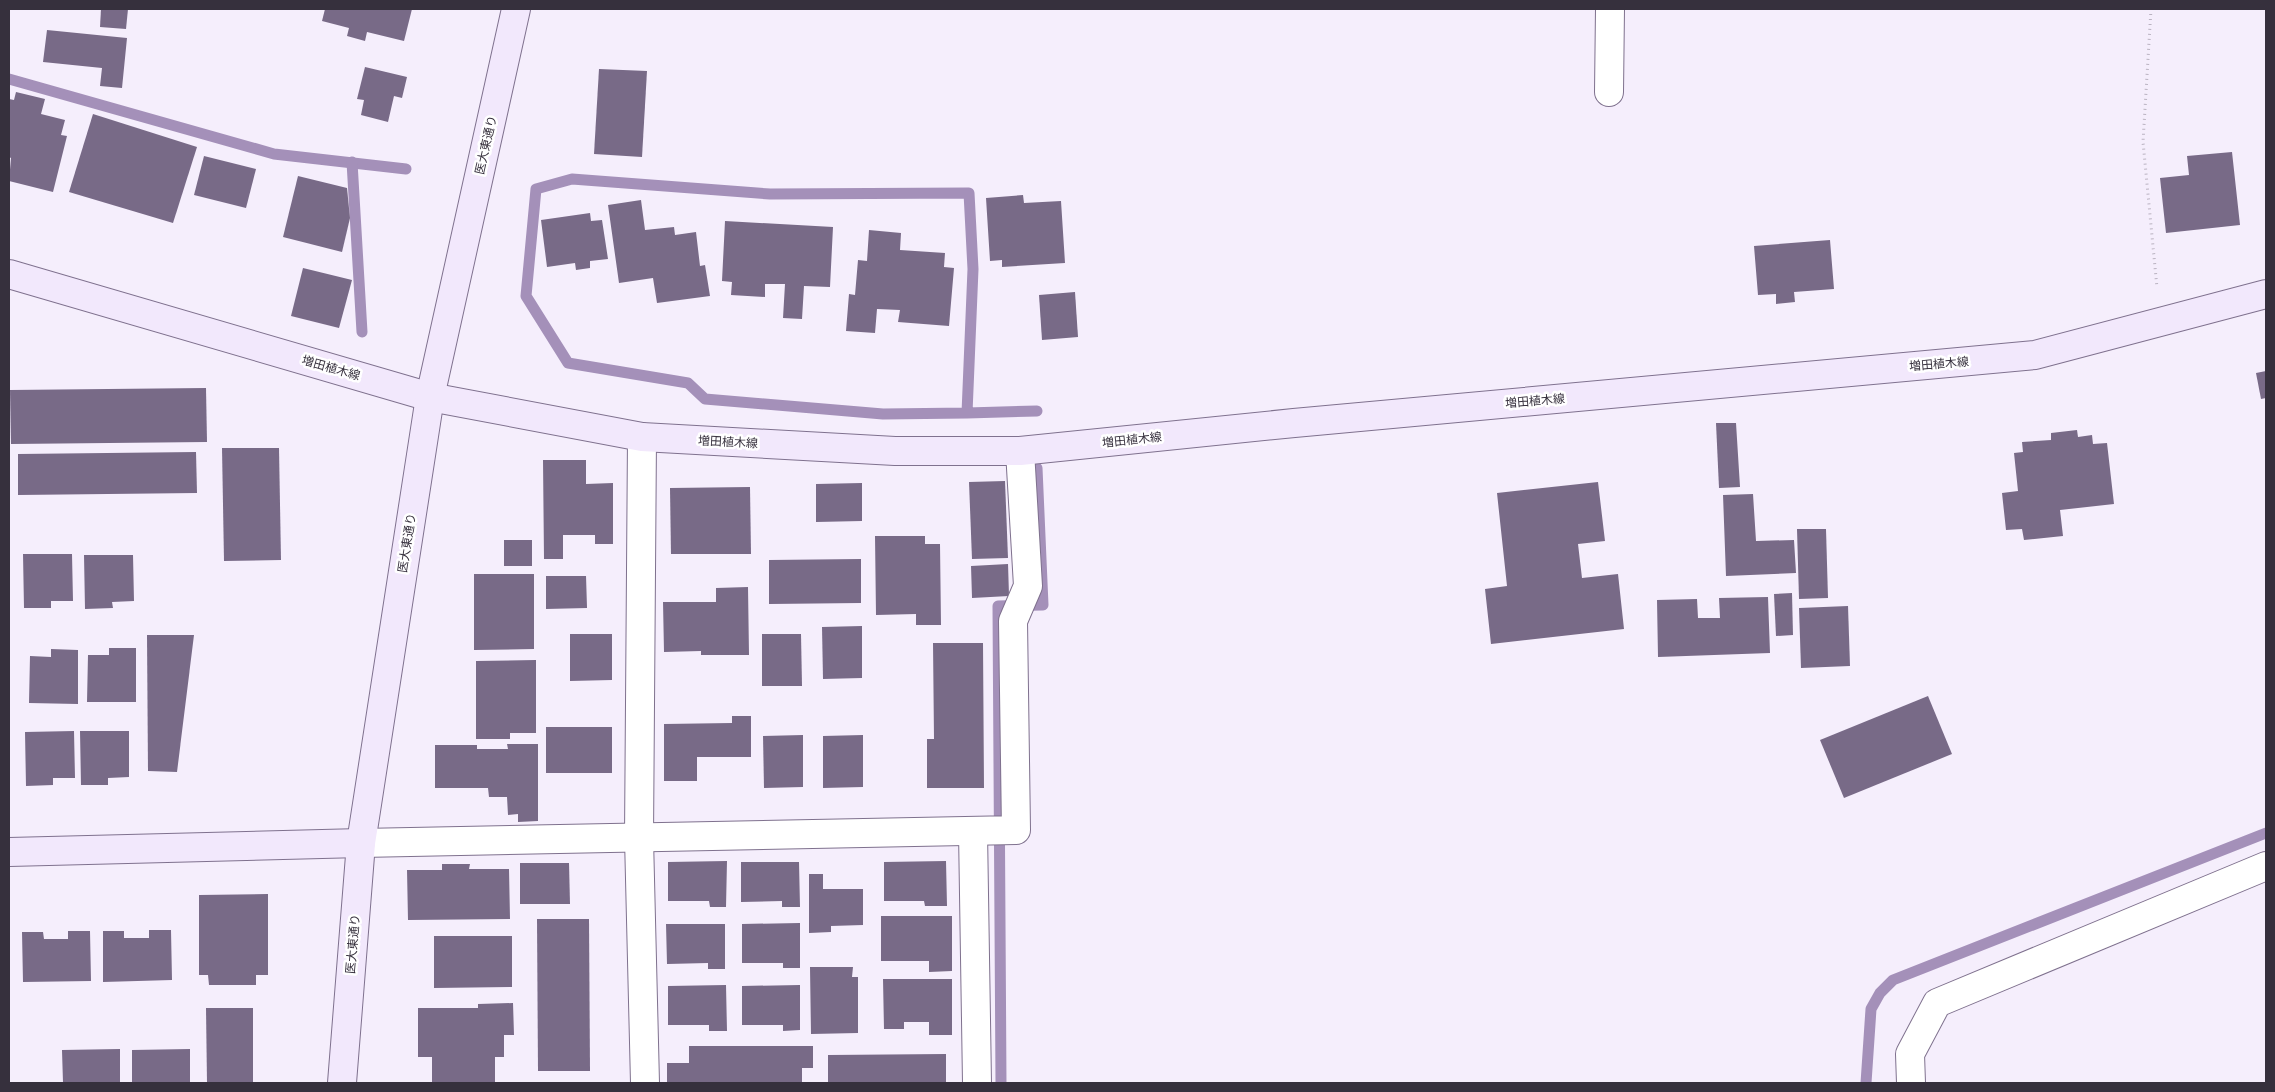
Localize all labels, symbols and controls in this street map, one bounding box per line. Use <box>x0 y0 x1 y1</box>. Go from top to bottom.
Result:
street label: 医大東通り <box>471 114 500 176</box>
street label: 増田植木線 <box>300 352 362 383</box>
street label: 増田植木線 <box>1908 353 1970 374</box>
street label: 増田植木線 <box>1504 390 1566 411</box>
street label: 増田植木線 <box>1101 429 1163 450</box>
street label: 増田植木線 <box>698 432 758 451</box>
street label: 医大東通り <box>394 512 419 574</box>
street label: 医大東通り <box>342 913 363 975</box>

